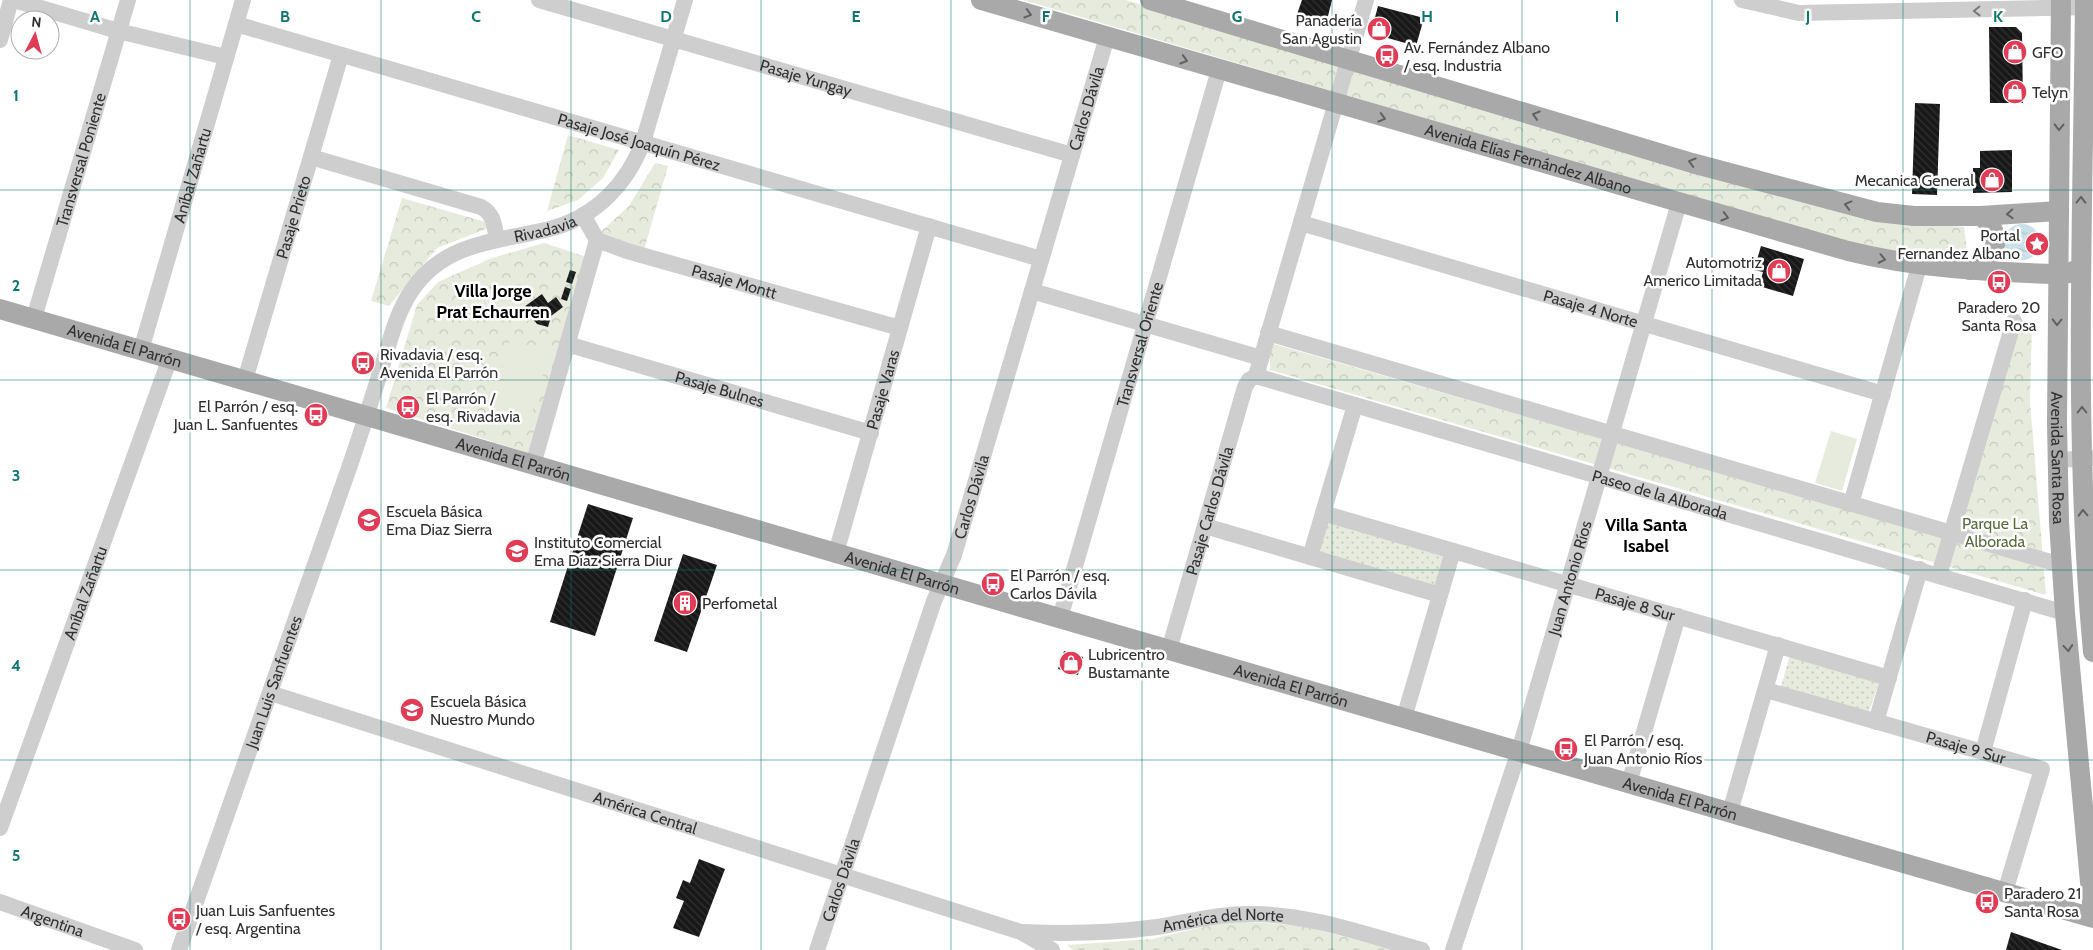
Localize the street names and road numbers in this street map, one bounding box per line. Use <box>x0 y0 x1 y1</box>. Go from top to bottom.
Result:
street label: Pasaje Yungay <box>758 55 854 100</box>
street label: Carlos Dávila <box>1064 64 1107 153</box>
street label: Transversal Poniente <box>52 91 110 229</box>
street label: Pasaje José Joaquín Pérez <box>556 109 723 175</box>
street label: Avenida Elías Fernández Albano <box>1423 120 1634 197</box>
street label: Aníbal Zañartu <box>169 126 215 225</box>
street label: Pasaje Prieto <box>272 173 315 261</box>
street label: Rivadavia <box>512 211 580 246</box>
street label: Pasaje Montt <box>690 260 779 302</box>
street label: Transversal Oriente <box>1112 280 1167 409</box>
street label: Pasaje 4 Norte <box>1541 285 1640 331</box>
street label: Avenida El Parrón <box>65 320 184 371</box>
street label: Pasaje Varas <box>862 347 903 432</box>
street label: Pasaje Bulnes <box>673 367 767 411</box>
street label: Avenida Santa Rosa <box>2047 391 2069 525</box>
street label: Avenida El Parrón <box>454 433 573 485</box>
street label: Pasaje Carlos Dávila <box>1182 444 1237 577</box>
street label: Carlos Dávila <box>950 452 993 541</box>
street label: Paseo de la Alborada <box>1590 466 1730 523</box>
street label: Juan Antonio Ríos <box>1544 518 1595 638</box>
street label: Aníbal Zañartu <box>59 544 111 642</box>
street label: Avenida El Parrón <box>843 547 962 598</box>
street label: Pasaje 8 Sur <box>1593 583 1678 625</box>
street label: Juan Luis Sanfuentes <box>241 613 306 752</box>
street label: Avenida El Parrón <box>1232 660 1351 711</box>
street label: Pasaje 9 Sur <box>1924 727 2009 768</box>
street label: Avenida El Parrón <box>1621 773 1740 824</box>
street label: América Central <box>591 787 700 838</box>
street label: Carlos Dávila <box>818 835 863 924</box>
street label: Argentina <box>19 901 87 941</box>
street label: América del Norte <box>1161 904 1285 935</box>

